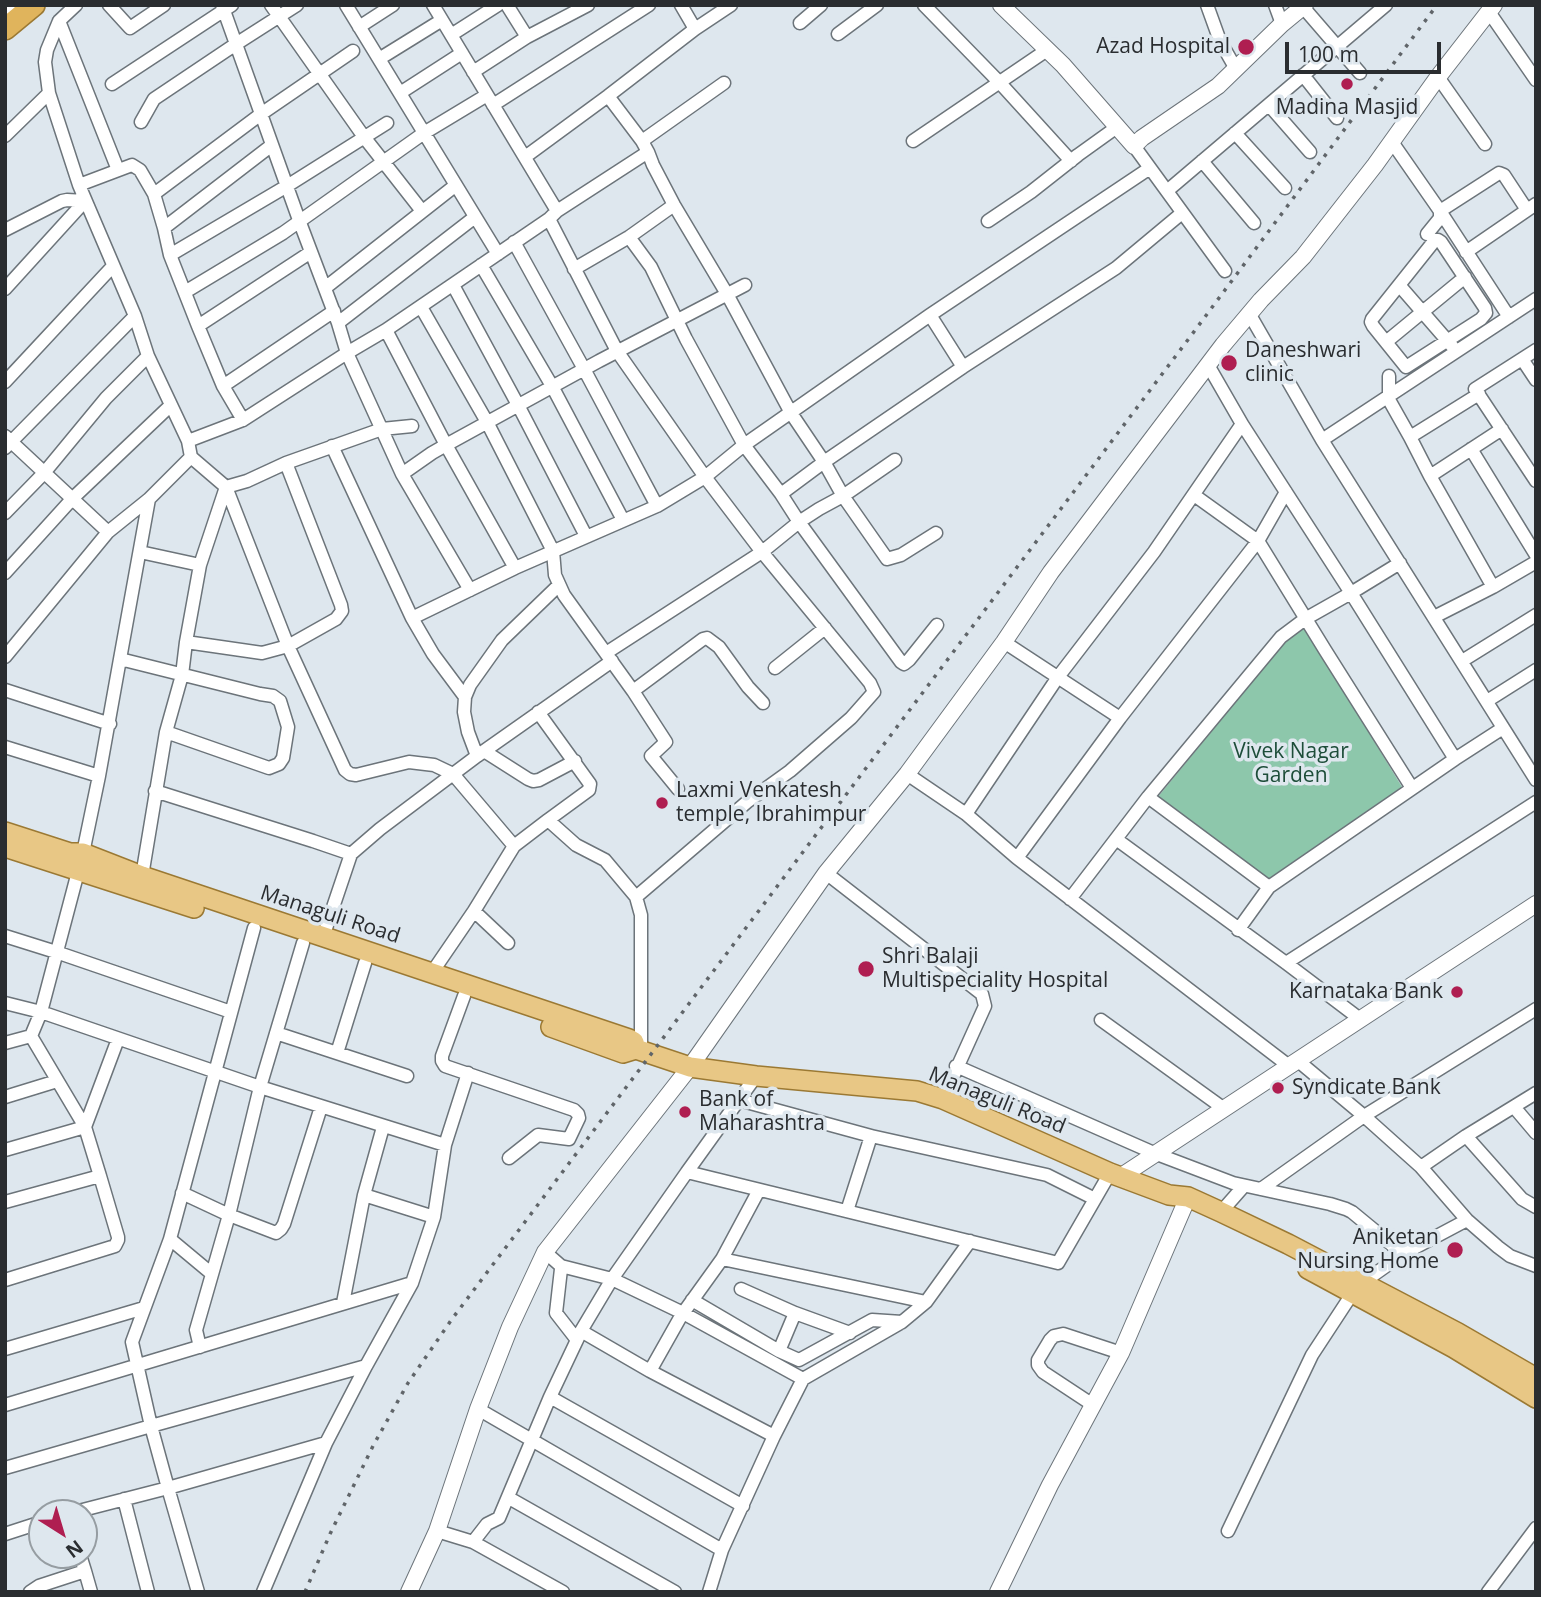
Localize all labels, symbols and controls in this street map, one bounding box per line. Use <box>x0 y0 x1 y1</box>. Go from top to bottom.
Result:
scale bar <box>1289 28 1445 72</box>
place label: Azad Hospital <box>1096 34 1230 60</box>
marker: Azad Hospital <box>1236 37 1256 57</box>
text: 100 m <box>1298 40 1359 68</box>
marker: Madina Masjid <box>1339 76 1355 92</box>
place label: Madina Masjid <box>1276 95 1418 121</box>
place label: Daneshwari clinic <box>1245 338 1361 388</box>
marker: Daneshwari clinic <box>1219 353 1239 373</box>
park label: Vivek Nagar Garden <box>1233 739 1349 789</box>
place label: Laxmi Venkatesh temple, Ibrahimpur <box>676 778 866 828</box>
marker: Laxmi Venkatesh temple, Ibrahimpur <box>654 795 670 811</box>
street label: Managuli Road <box>257 881 403 949</box>
place label: Shri Balaji Multispeciality Hospital <box>882 944 1108 994</box>
marker: Shri Balaji Multispeciality Hospital <box>856 959 876 979</box>
place label: Karnataka Bank <box>1289 979 1443 1005</box>
marker: Karnataka Bank <box>1449 984 1465 1000</box>
street label: Managuli Road <box>925 1062 1069 1140</box>
place label: Syndicate Bank <box>1292 1075 1441 1101</box>
marker: Syndicate Bank <box>1270 1080 1286 1096</box>
place label: Bank of Maharashtra <box>699 1087 825 1137</box>
marker: Bank of Maharashtra <box>677 1104 693 1120</box>
place label: Aniketan Nursing Home <box>1297 1225 1439 1275</box>
marker: Aniketan Nursing Home <box>1445 1240 1465 1260</box>
north arrow <box>28 1499 98 1569</box>
text: N <box>60 1534 88 1564</box>

